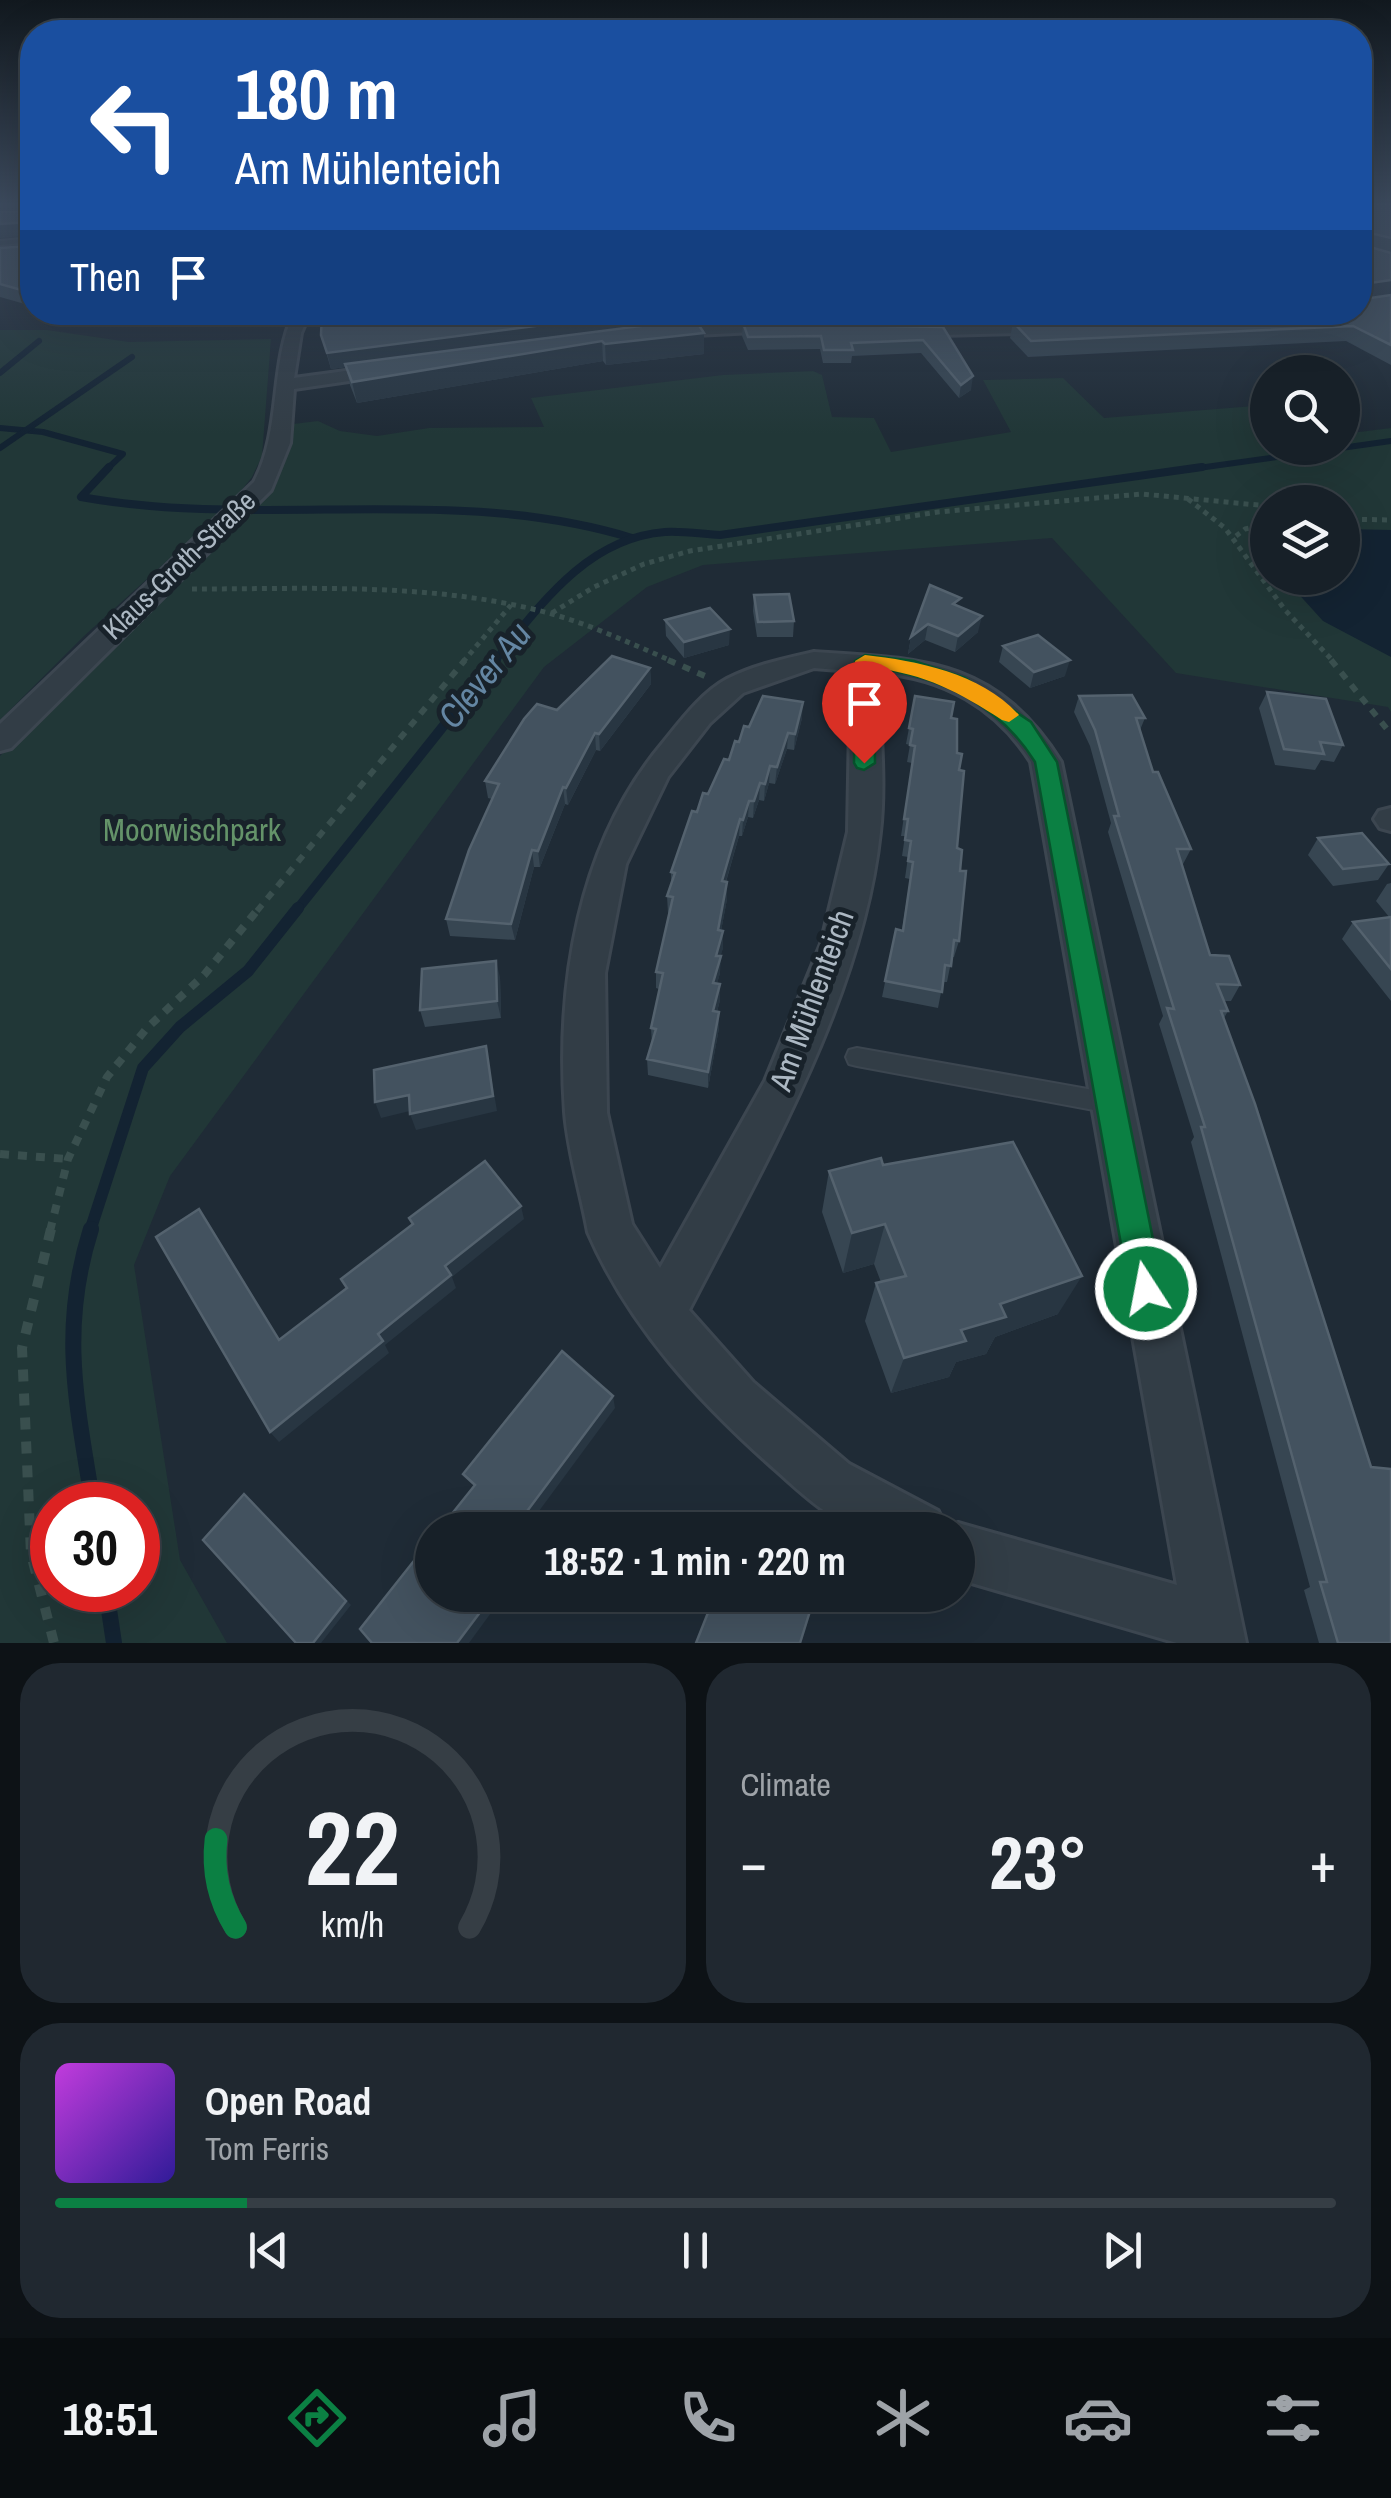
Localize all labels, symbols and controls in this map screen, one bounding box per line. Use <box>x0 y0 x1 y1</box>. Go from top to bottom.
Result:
text: 180 m <box>235 47 398 141</box>
icon: left <box>70 60 200 190</box>
text: Am Mühlenteich <box>235 137 502 198</box>
icon: arrive <box>161 250 216 305</box>
text: Then <box>70 252 141 303</box>
map controls <box>1250 355 1360 595</box>
button: search <box>1250 355 1360 465</box>
street label: Klaus-Groth-Straße <box>94 482 264 648</box>
button: layers <box>1250 485 1360 595</box>
water label: Clever Au <box>427 612 541 738</box>
pin <box>822 661 907 764</box>
icon: arrive <box>837 676 892 731</box>
park label: Moorwischpark <box>103 808 282 851</box>
street label: Am Mühlenteich <box>758 904 864 1097</box>
position arrow <box>1094 1237 1198 1341</box>
speed limit sign: 30 <box>30 1482 160 1612</box>
text: 18:52 · 1 min · 220 m <box>544 1536 846 1587</box>
text: Climate <box>741 1763 831 1806</box>
text: 22 <box>305 1777 400 1917</box>
text: 23° <box>989 1811 1087 1912</box>
text: − <box>741 1825 767 1899</box>
text: + <box>1310 1825 1336 1899</box>
text: km/h <box>321 1900 385 1948</box>
text: Open Road <box>205 2076 371 2127</box>
text: Tom Ferris <box>205 2127 329 2170</box>
icon: previous <box>241 2223 296 2278</box>
icon: pause <box>668 2223 723 2278</box>
icon: next <box>1095 2223 1150 2278</box>
icon: directions <box>282 2383 352 2453</box>
icon: music <box>477 2383 547 2453</box>
icon: phone <box>673 2383 743 2453</box>
icon: climate <box>868 2383 938 2453</box>
icon: car <box>1063 2383 1133 2453</box>
icon: filters <box>1258 2383 1328 2453</box>
text: 18:51 <box>63 2388 157 2449</box>

